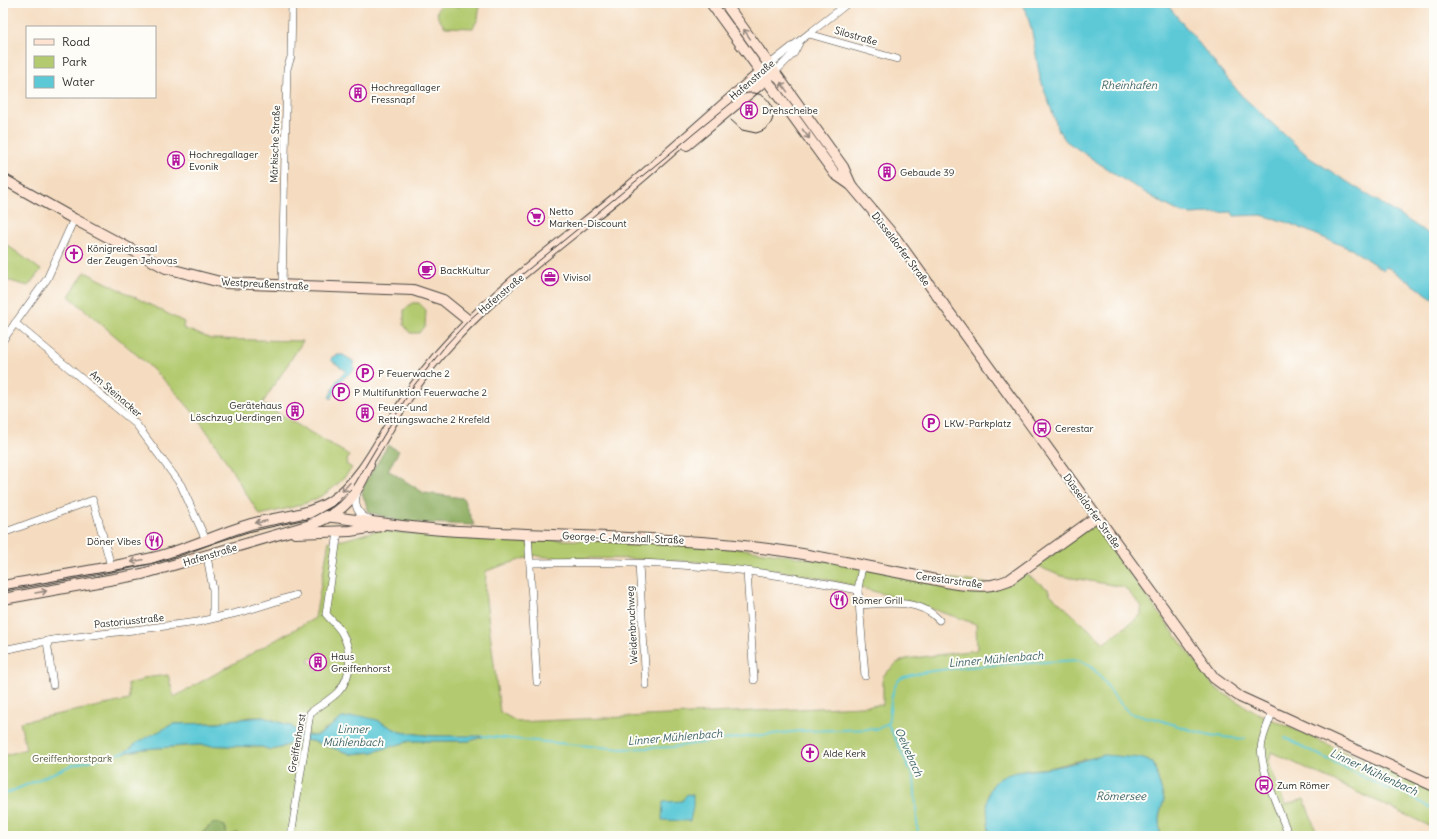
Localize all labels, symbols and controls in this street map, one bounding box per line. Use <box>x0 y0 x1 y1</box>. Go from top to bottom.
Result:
street label: Silostraße <box>833 24 879 48</box>
legend <box>26 26 156 98</box>
one-way arrow <box>743 29 751 40</box>
text: Road <box>62 34 90 49</box>
text: Park <box>62 54 87 69</box>
street label: Hafenstraße <box>727 57 777 103</box>
text: Water <box>62 74 95 89</box>
water label: Rheinhafen <box>1101 78 1158 92</box>
place label: Hochregallager Fressnapf <box>371 81 440 106</box>
one-way arrow <box>780 81 789 92</box>
building icon: Hochregallager Fressnapf <box>348 83 368 103</box>
building icon: Drehscheibe <box>739 100 759 120</box>
place label: Drehscheibe <box>762 104 818 117</box>
street label: Märkische Straße <box>267 105 283 183</box>
one-way arrow <box>801 128 810 139</box>
place label: Hochregallager Evonik <box>189 148 258 173</box>
building icon: Hochregallager Evonik <box>166 150 186 170</box>
building icon: Gebaude 39 <box>877 162 897 182</box>
place label: Gebaude 39 <box>900 166 955 179</box>
place label: Netto Marken-Discount <box>549 205 627 230</box>
supermarket icon: Netto Marken-Discount <box>526 207 546 227</box>
street label: Düsseldorfer Straße <box>869 209 933 289</box>
place label: Königreichssaal der Zeugen Jehovas <box>87 242 178 267</box>
church icon: Königreichssaal der Zeugen Jehovas <box>64 244 84 264</box>
cafe icon: BackKultur <box>417 260 437 280</box>
place label: BackKultur <box>440 264 490 277</box>
office icon: Vivisol <box>540 267 560 287</box>
street label: Hafenstraße <box>476 271 526 317</box>
place label: Vivisol <box>563 271 591 284</box>
street label: Westpreußenstraße <box>221 275 309 293</box>
parking icon: P Feuerwache 2 <box>355 363 375 383</box>
place label: P Feuerwache 2 <box>378 367 450 380</box>
street label: Am Steinacker <box>87 368 145 420</box>
parking icon: P Multifunktion Feuerwache 2 <box>331 382 351 402</box>
place label: P Multifunktion Feuerwache 2 <box>354 386 487 399</box>
place label: Gerätehaus Löschzug Uerdingen <box>190 399 282 424</box>
building icon: Gerätehaus Löschzug Uerdingen <box>285 401 305 421</box>
place label: Feuer- und Rettungswache 2 Krefeld <box>378 401 490 426</box>
building icon: Feuer- und Rettungswache 2 Krefeld <box>355 403 375 423</box>
parking icon: LKW-Parkplatz <box>921 413 941 433</box>
place label: LKW-Parkplatz <box>944 417 1011 430</box>
bus stop icon: Cerestar <box>1032 418 1052 438</box>
place label: Cerestar <box>1055 422 1094 435</box>
street label: Düsseldorfer Straße <box>1060 471 1124 551</box>
one-way arrow <box>342 482 351 492</box>
one-way arrow <box>255 518 268 526</box>
street label: George-C.-Marshall-Straße <box>562 529 684 547</box>
restaurant icon: Döner Vibes <box>144 531 164 551</box>
place label: Döner Vibes <box>87 535 141 548</box>
street label: Hafenstraße <box>182 541 238 569</box>
one-way arrow <box>131 557 144 565</box>
street label: Cerestarstraße <box>915 569 983 591</box>
street label: Weidenbruchweg <box>623 586 641 664</box>
one-way arrow <box>35 588 48 596</box>
restaurant icon: Römer Grill <box>829 590 849 610</box>
place label: Römer Grill <box>852 594 903 607</box>
street label: Pastoriusstraße <box>93 611 165 631</box>
water label: Linner Mühlenbach <box>948 648 1045 670</box>
place label: Haus Greiffenhorst <box>331 650 391 675</box>
building icon: Haus Greiffenhorst <box>308 652 328 672</box>
street label: Greiffenhorst <box>285 712 309 773</box>
water label: Linner Mühlenbach <box>323 722 384 749</box>
water label: Oelvebach <box>892 725 926 779</box>
water label: Linner Mühlenbach <box>627 726 724 748</box>
church icon: Alde Kerk <box>800 743 820 763</box>
water label: Linner Mühlenbach <box>1328 746 1421 799</box>
place label: Alde Kerk <box>823 747 866 760</box>
park label: Greiffenhorstpark <box>32 752 112 765</box>
bus stop icon: Zum Römer <box>1254 775 1274 795</box>
place label: Zum Römer <box>1277 779 1330 792</box>
water label: Römersee <box>1096 789 1147 803</box>

